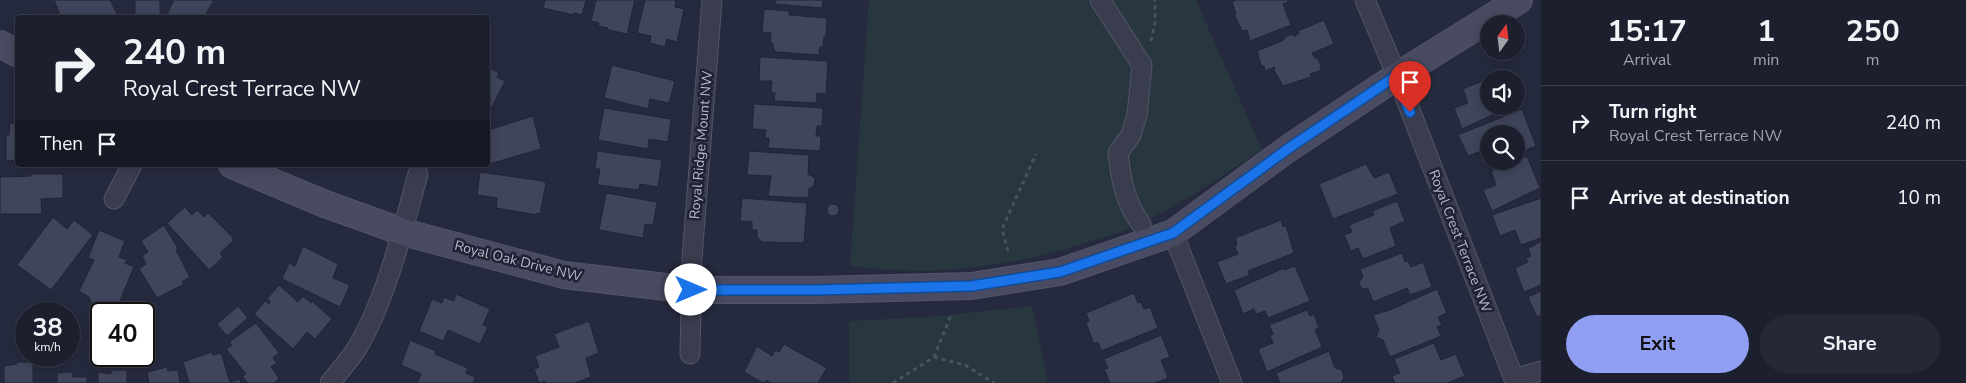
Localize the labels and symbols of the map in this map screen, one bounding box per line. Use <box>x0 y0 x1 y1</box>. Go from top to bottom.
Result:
north arrow <box>1480 15 1525 60</box>
pin <box>1389 61 1431 112</box>
street label: Royal Ridge Mount NW <box>685 69 717 220</box>
street label: Royal Crest Terrace NW <box>1424 167 1496 316</box>
street label: Royal Oak Drive NW <box>452 236 584 286</box>
position arrow <box>664 263 716 315</box>
speed limit sign: 40 <box>90 302 155 367</box>

